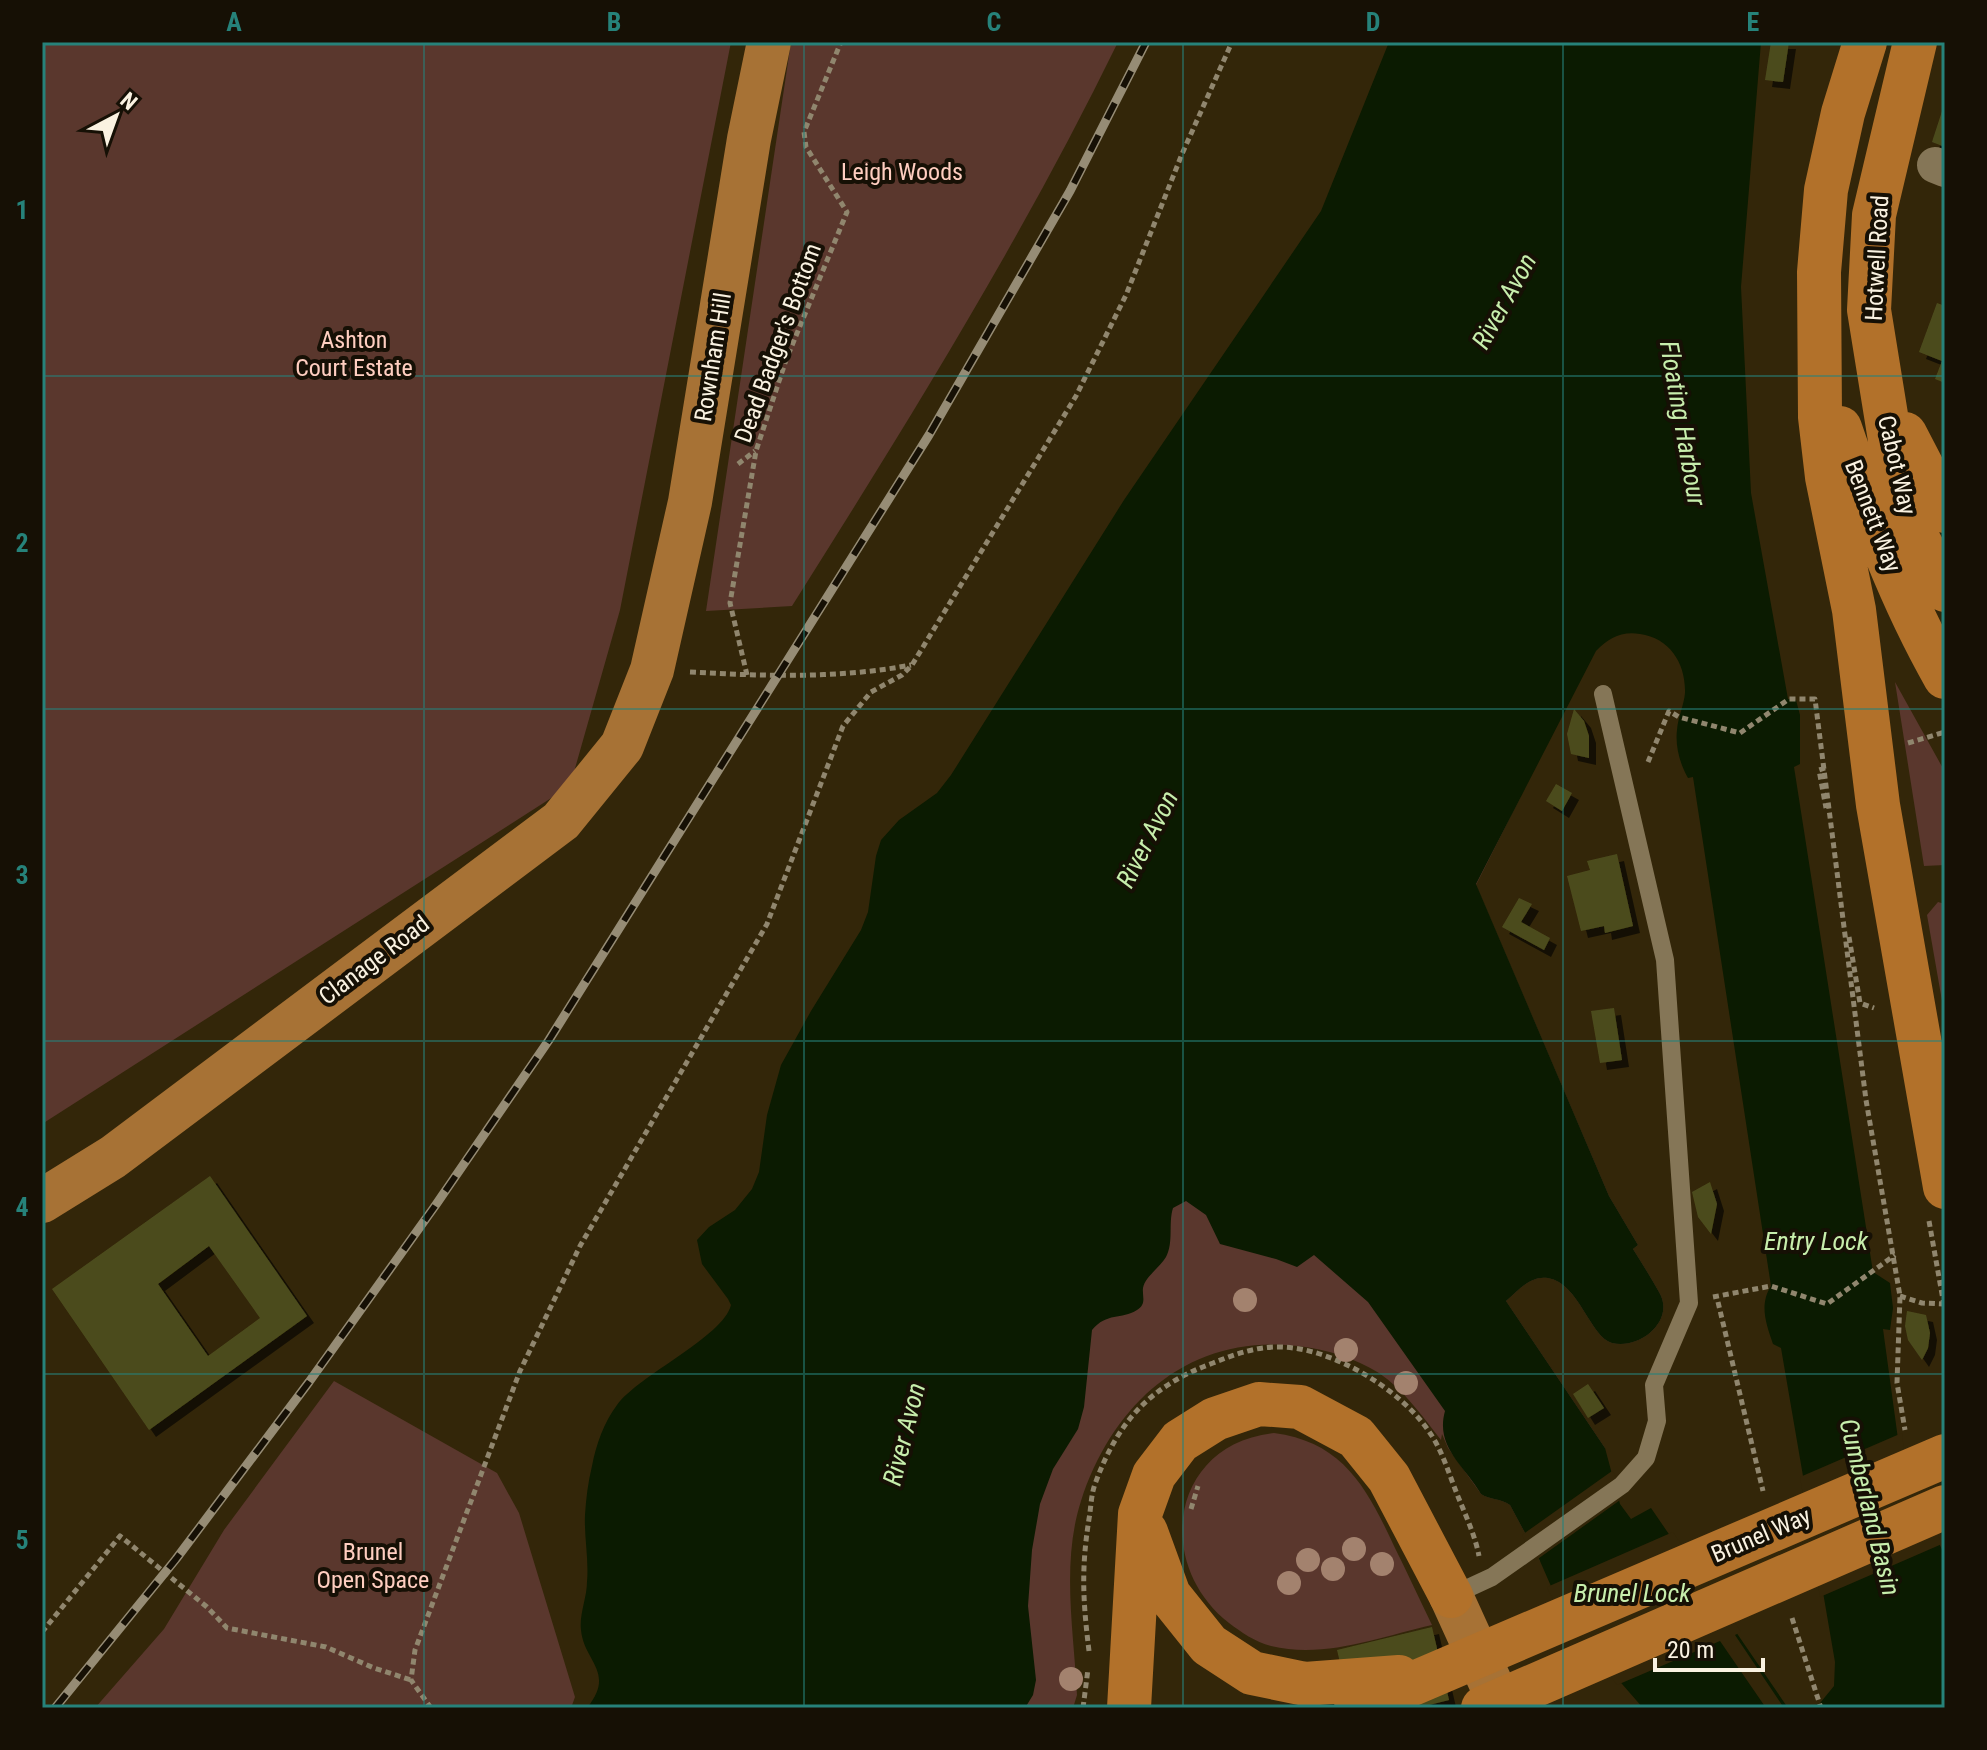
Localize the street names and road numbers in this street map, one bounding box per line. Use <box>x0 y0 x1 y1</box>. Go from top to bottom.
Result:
street label: Hotwell Road <box>1860 195 1894 321</box>
street label: Dead Badger's Bottom <box>729 240 827 446</box>
street label: Rownham Hill <box>689 291 737 423</box>
street label: Cabot Way <box>1872 413 1922 517</box>
street label: Bennett Way <box>1839 456 1907 576</box>
street label: Clanage Road <box>313 910 435 1010</box>
street label: Brunel Way <box>1707 1502 1815 1568</box>

